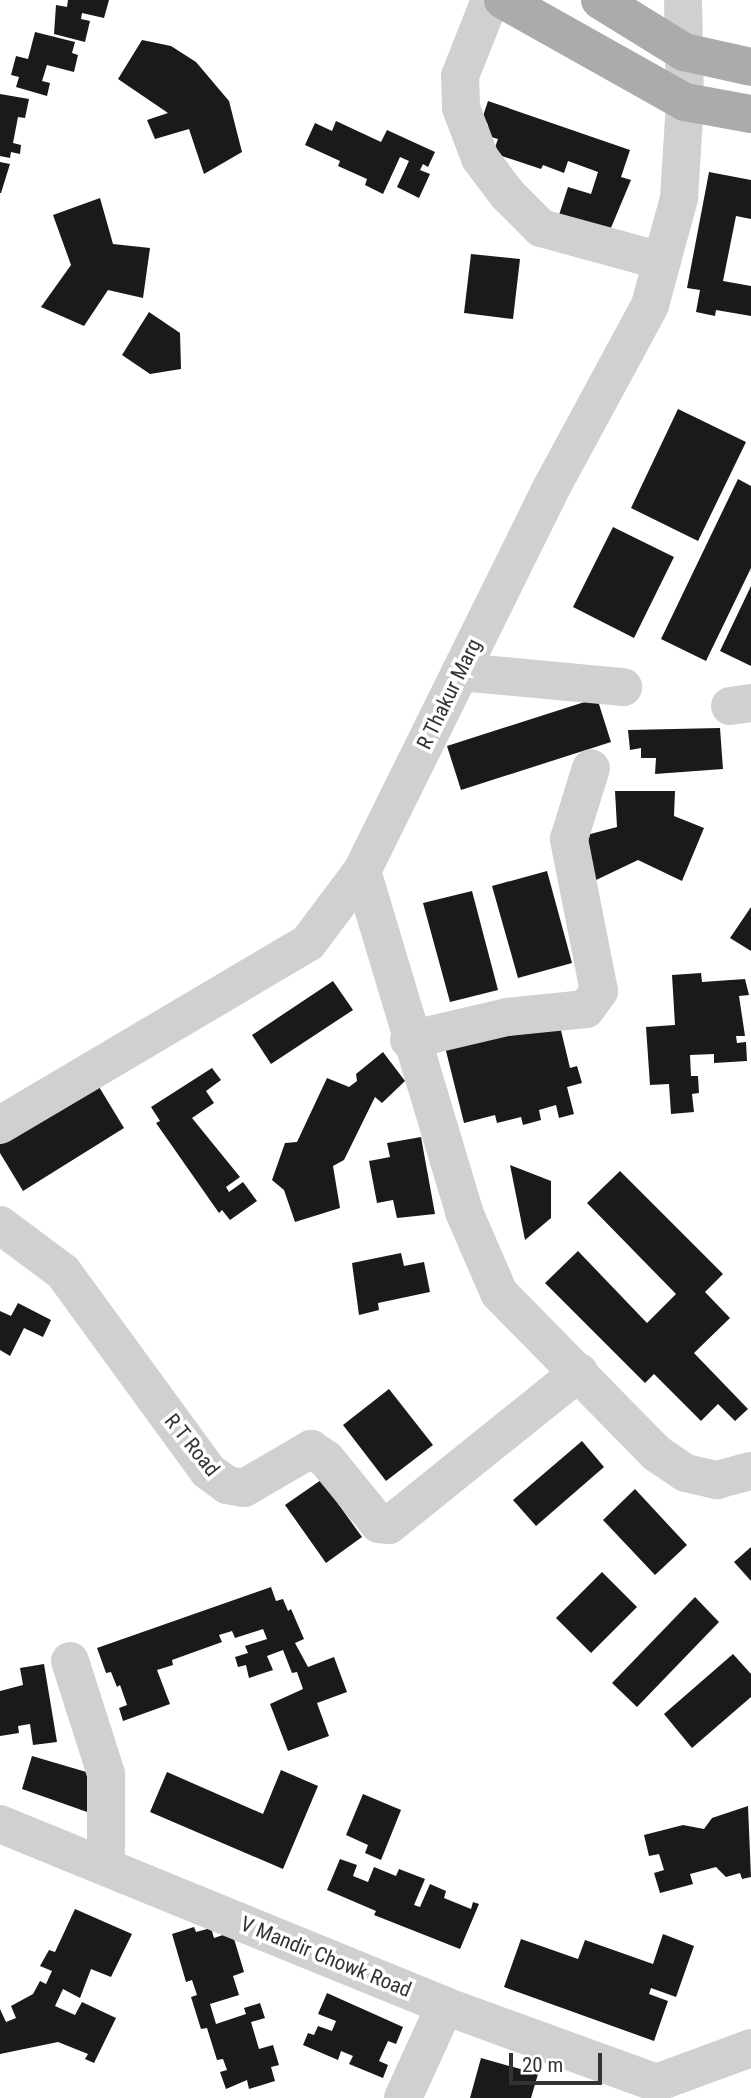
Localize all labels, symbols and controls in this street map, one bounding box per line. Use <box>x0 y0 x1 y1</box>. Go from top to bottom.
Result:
street label: R Thakur Marg <box>411 634 487 754</box>
street label: R T Road <box>159 1408 225 1482</box>
street label: V Mandir Chowk Road <box>237 1911 415 2003</box>
scale bar <box>513 2038 606 2082</box>
text: 20 m <box>522 2053 563 2077</box>

